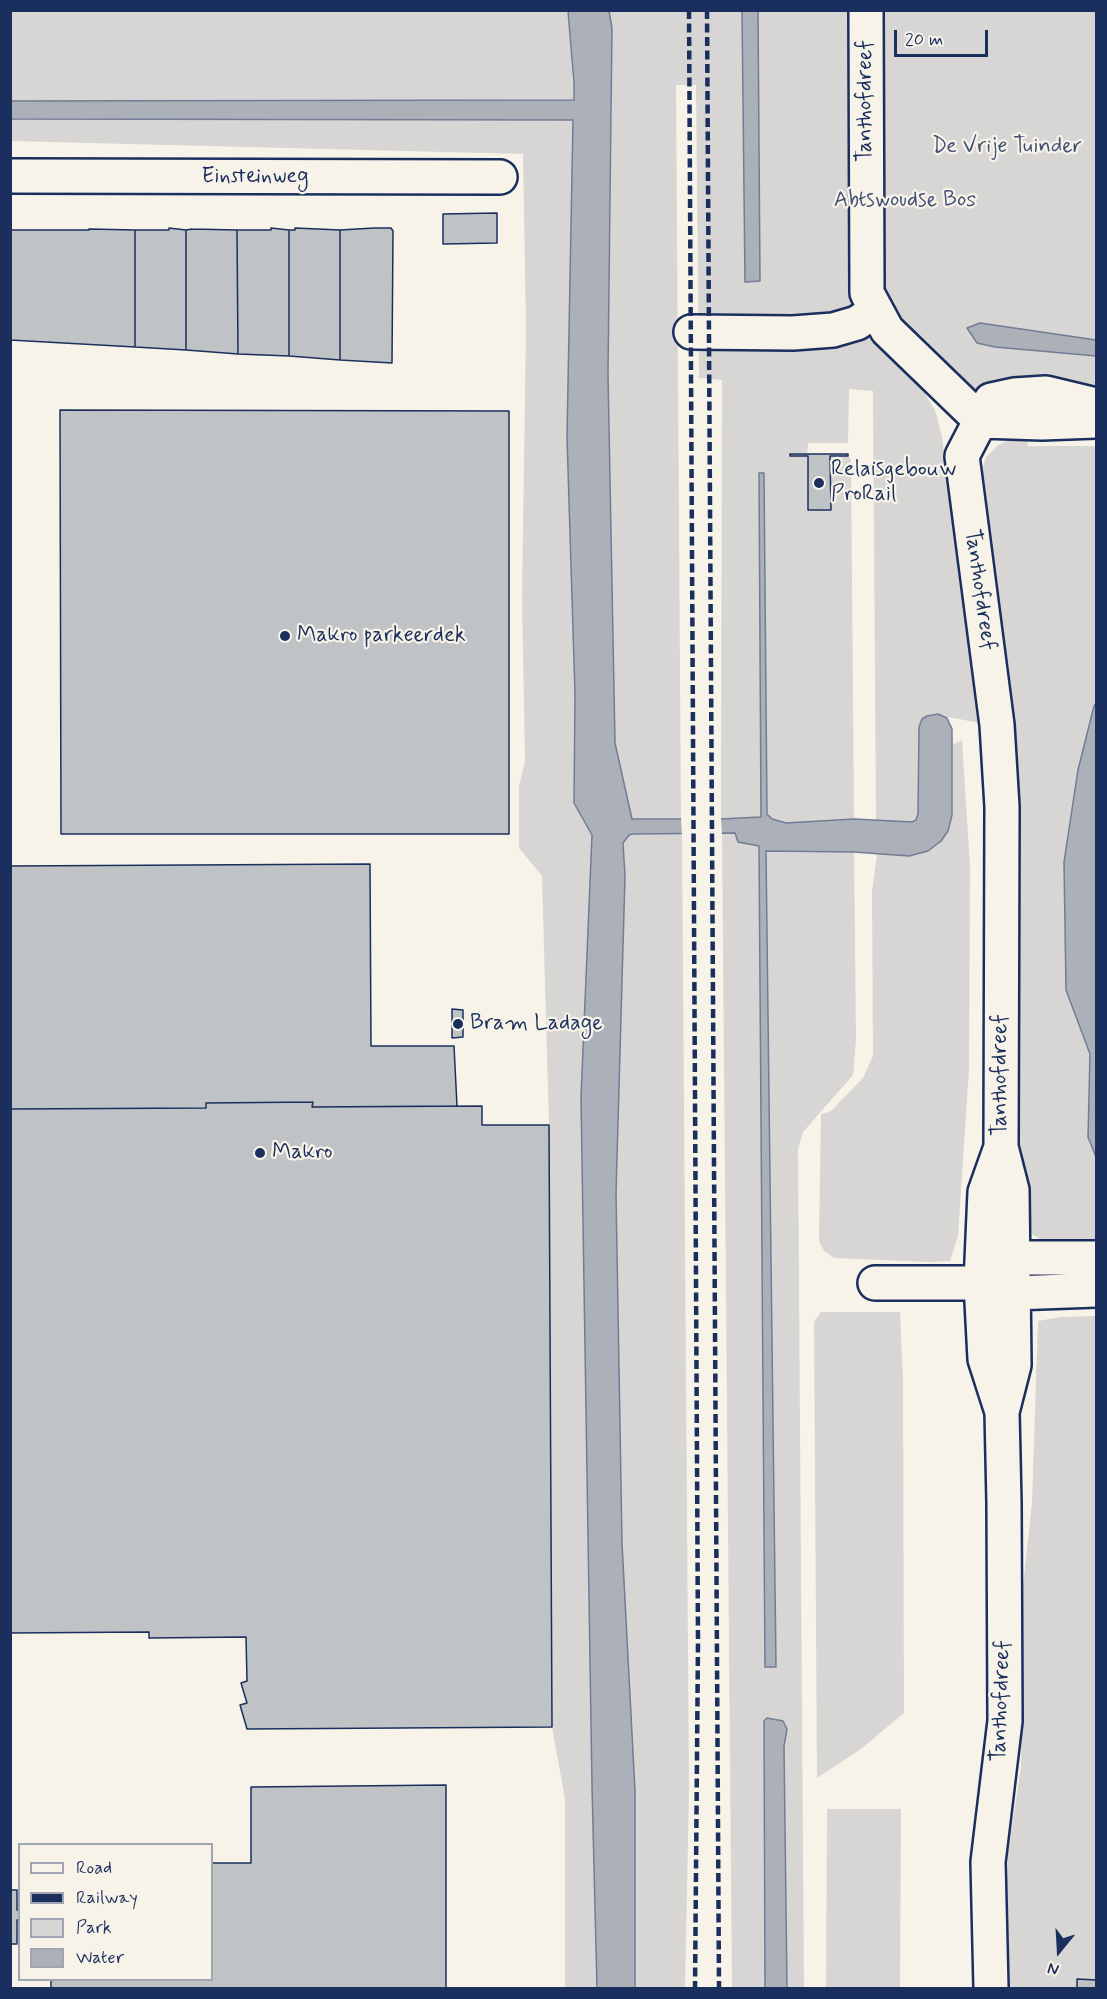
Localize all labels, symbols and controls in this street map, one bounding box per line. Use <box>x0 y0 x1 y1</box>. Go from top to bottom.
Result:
scale bar <box>897 18 992 56</box>
text: 20 m <box>905 28 943 52</box>
street label: Tanthofdreef <box>853 40 879 162</box>
park label: De Vrije Tuinder <box>932 134 1082 160</box>
street label: Einsteinweg <box>201 164 309 190</box>
park label: Abtswoudse Bos <box>834 188 976 214</box>
place label: Relaisgebouw ProRail <box>831 457 956 508</box>
marker: Relaisgebouw ProRail <box>812 476 826 490</box>
street label: Tanthofdreef <box>957 528 1001 652</box>
place label: Makro parkeerdek <box>297 623 466 649</box>
marker: Makro parkeerdek <box>278 629 292 643</box>
place label: Bram Ladage <box>470 1011 603 1037</box>
street label: Tanthofdreef <box>988 1014 1014 1136</box>
marker: Bram Ladage <box>451 1017 465 1031</box>
place label: Makro <box>272 1140 333 1166</box>
marker: Makro <box>253 1146 267 1160</box>
street label: Tanthofdreef <box>987 1640 1017 1762</box>
legend <box>18 1843 213 1981</box>
text: Road <box>76 1856 112 1880</box>
text: Railway <box>76 1886 138 1910</box>
text: Park <box>76 1916 112 1940</box>
north arrow <box>1029 1921 1089 1981</box>
text: Water <box>76 1946 124 1970</box>
text: N <box>1045 1957 1062 1980</box>

